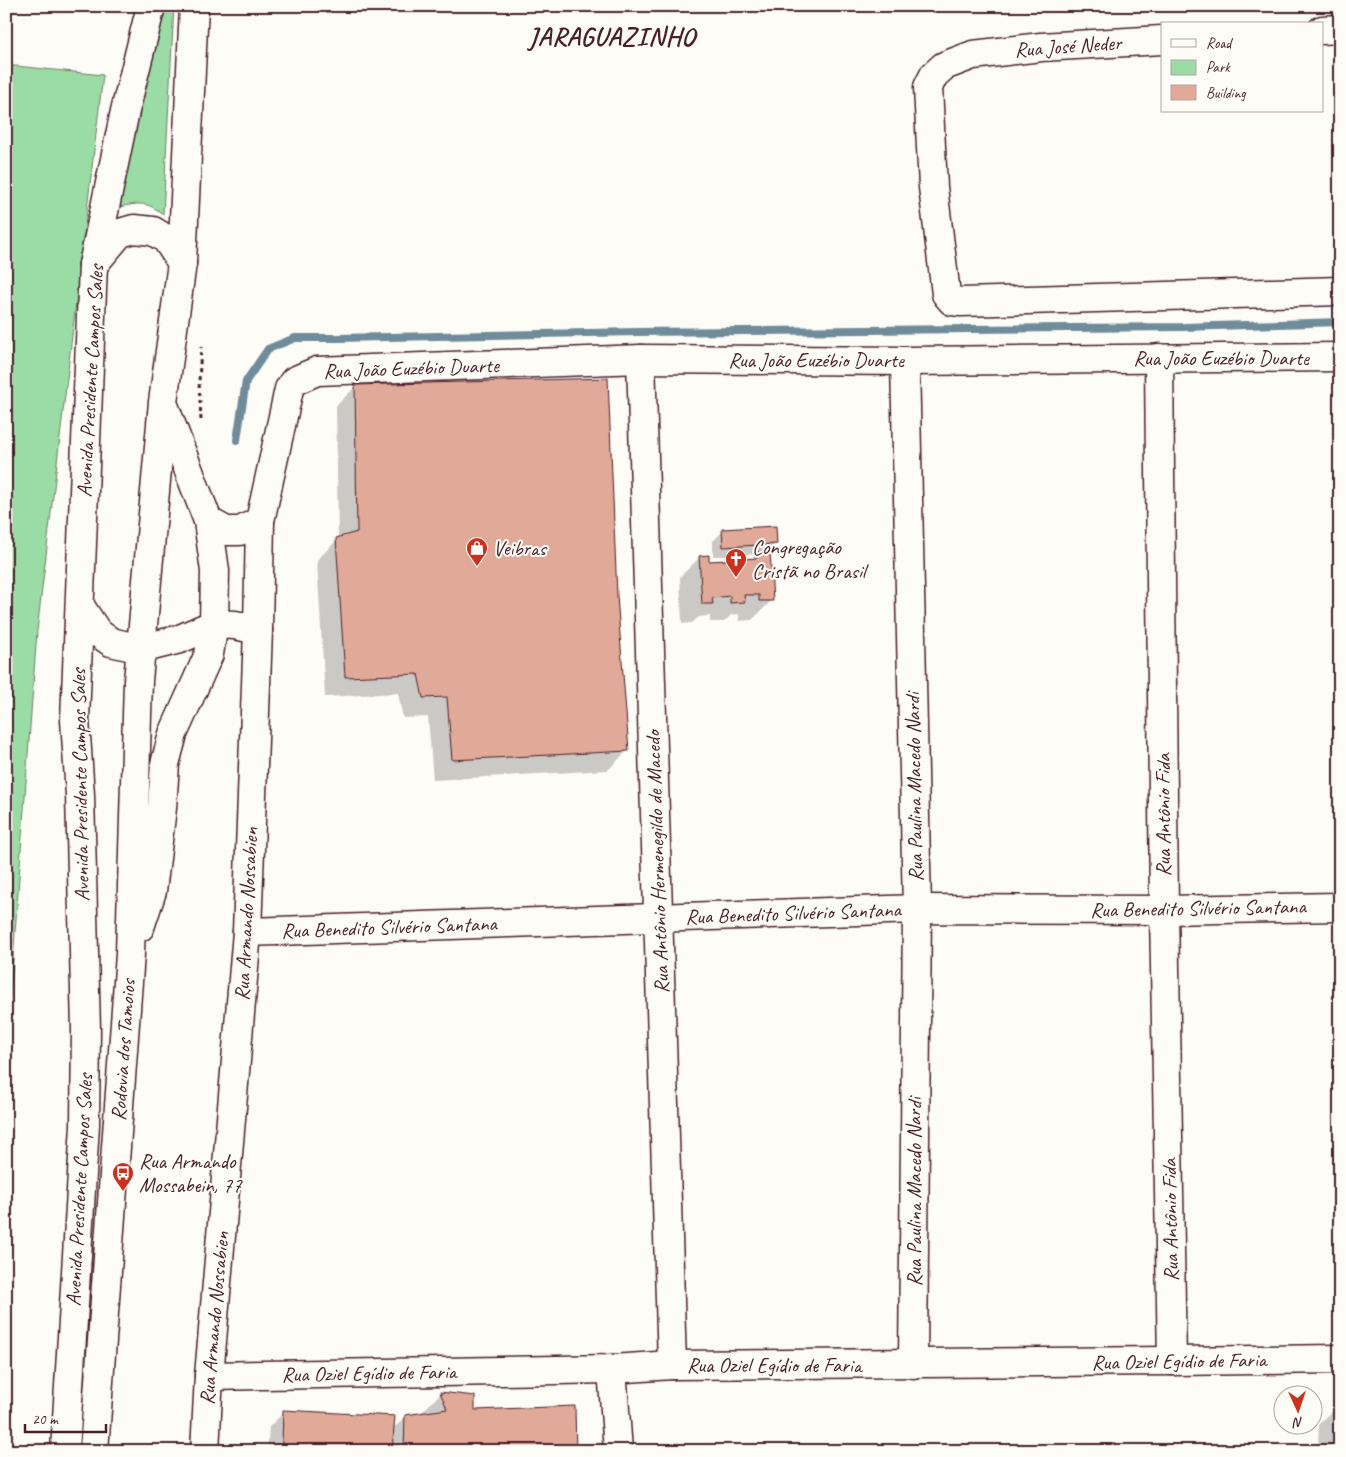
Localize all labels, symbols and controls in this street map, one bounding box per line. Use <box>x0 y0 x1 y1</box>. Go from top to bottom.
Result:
district label: JARAGUAZINHO <box>526 20 698 53</box>
legend <box>1161 22 1324 112</box>
street label: Rua José Neder <box>1014 29 1124 63</box>
text: Road <box>1206 34 1233 53</box>
text: Park <box>1206 58 1231 77</box>
text: Building <box>1206 84 1246 103</box>
street label: Avenida Presidente Campos Sales <box>71 262 109 498</box>
street label: Rua João Euzébio Duarte <box>1133 345 1310 371</box>
street label: Rua João Euzébio Duarte <box>728 347 905 373</box>
street label: Rua João Euzébio Duarte <box>323 352 500 384</box>
place label: Congregação Cristã no Brasil <box>752 534 869 584</box>
place label: Veibras <box>493 535 548 561</box>
shop icon: Veibras <box>465 536 489 567</box>
church icon: Congregação Cristã no Brasil <box>724 547 748 578</box>
street label: Avenida Presidente Campos Sales <box>65 667 95 901</box>
street label: Rua Paulina Macedo Nardi <box>899 689 929 882</box>
street label: Rua Antônio Hermenegildo de Macedo <box>639 728 675 994</box>
street label: Rua Antônio Fida <box>1150 752 1176 876</box>
street label: Rua Armando Nossabien <box>228 826 264 1001</box>
street label: Rua Benedito Silvério Santana <box>1090 893 1308 923</box>
street label: Rua Benedito Silvério Santana <box>685 896 903 930</box>
street label: Rua Benedito Silvério Santana <box>281 910 499 944</box>
street label: Rodovia dos Tamoios <box>105 976 141 1122</box>
street label: Avenida Presidente Campos Sales <box>60 1071 98 1307</box>
street label: Rua Paulina Macedo Nardi <box>901 1094 927 1287</box>
place label: Rua Armando Mossabein, 77 <box>139 1148 243 1198</box>
street label: Rua Antônio Fida <box>1156 1157 1184 1282</box>
bus stop icon: Rua Armando Mossabein, 77 <box>111 1161 135 1192</box>
street label: Rua Armando Nossabien <box>193 1230 235 1406</box>
street label: Rua Oziel Egídio de Faria <box>1091 1346 1269 1376</box>
street label: Rua Oziel Egídio de Faria <box>687 1352 864 1378</box>
street label: Rua Oziel Egídio de Faria <box>281 1358 459 1388</box>
north arrow <box>1274 1384 1324 1434</box>
scale bar <box>25 1402 106 1434</box>
text: 20 m <box>32 1410 59 1429</box>
text: N <box>1292 1414 1303 1431</box>

